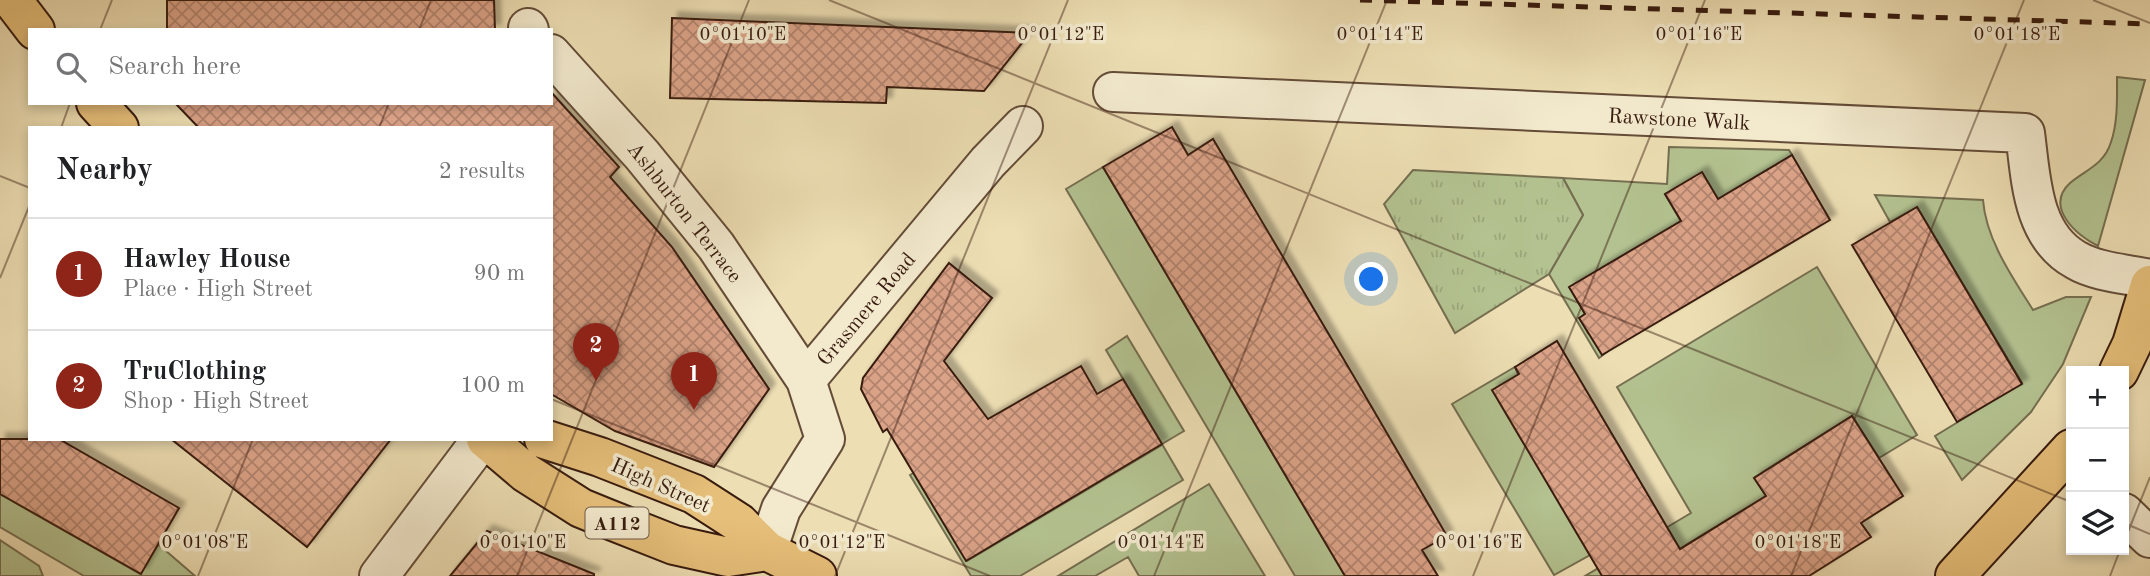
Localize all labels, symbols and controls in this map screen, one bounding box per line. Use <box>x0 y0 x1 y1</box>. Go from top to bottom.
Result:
text: 0°01'10"E <box>700 26 786 44</box>
text: 0°01'12"E <box>1018 26 1104 44</box>
text: 0°01'14"E <box>1337 26 1423 44</box>
text: 0°01'16"E <box>1656 26 1742 44</box>
text: 0°01'18"E <box>1974 26 2060 44</box>
search box <box>28 28 553 105</box>
icon: search <box>52 48 90 86</box>
text: Search here <box>108 54 241 80</box>
street label: Rawstone Walk <box>1607 106 1751 135</box>
street label: Ashburton Terrace <box>623 139 745 287</box>
text: Nearby <box>56 156 153 186</box>
text: 2 results <box>439 160 525 183</box>
text: Hawley House <box>123 247 291 273</box>
street label: Grasmere Road <box>814 249 920 371</box>
text: 1 <box>72 262 86 285</box>
text: 90 m <box>474 262 525 285</box>
your location <box>1354 262 1388 296</box>
text: Place · High Street <box>123 278 313 301</box>
pin: 2 <box>573 323 619 381</box>
pin: 1 <box>671 352 717 410</box>
text: TruClothing <box>123 359 266 385</box>
map controls <box>2066 366 2129 555</box>
button: + <box>2066 366 2129 429</box>
text: 2 <box>72 374 86 397</box>
text: 100 m <box>460 374 525 397</box>
text: Shop · High Street <box>123 390 309 413</box>
button: − <box>2066 429 2129 492</box>
street label: High Street <box>607 455 713 518</box>
button: layers <box>2066 492 2129 555</box>
road number: A112 <box>586 508 648 538</box>
text: 0°01'08"E <box>162 534 248 552</box>
text: 0°01'10"E <box>480 534 566 552</box>
text: 0°01'12"E <box>799 534 885 552</box>
text: 0°01'14"E <box>1118 534 1204 552</box>
text: 0°01'16"E <box>1436 534 1522 552</box>
text: 0°01'18"E <box>1755 534 1841 552</box>

